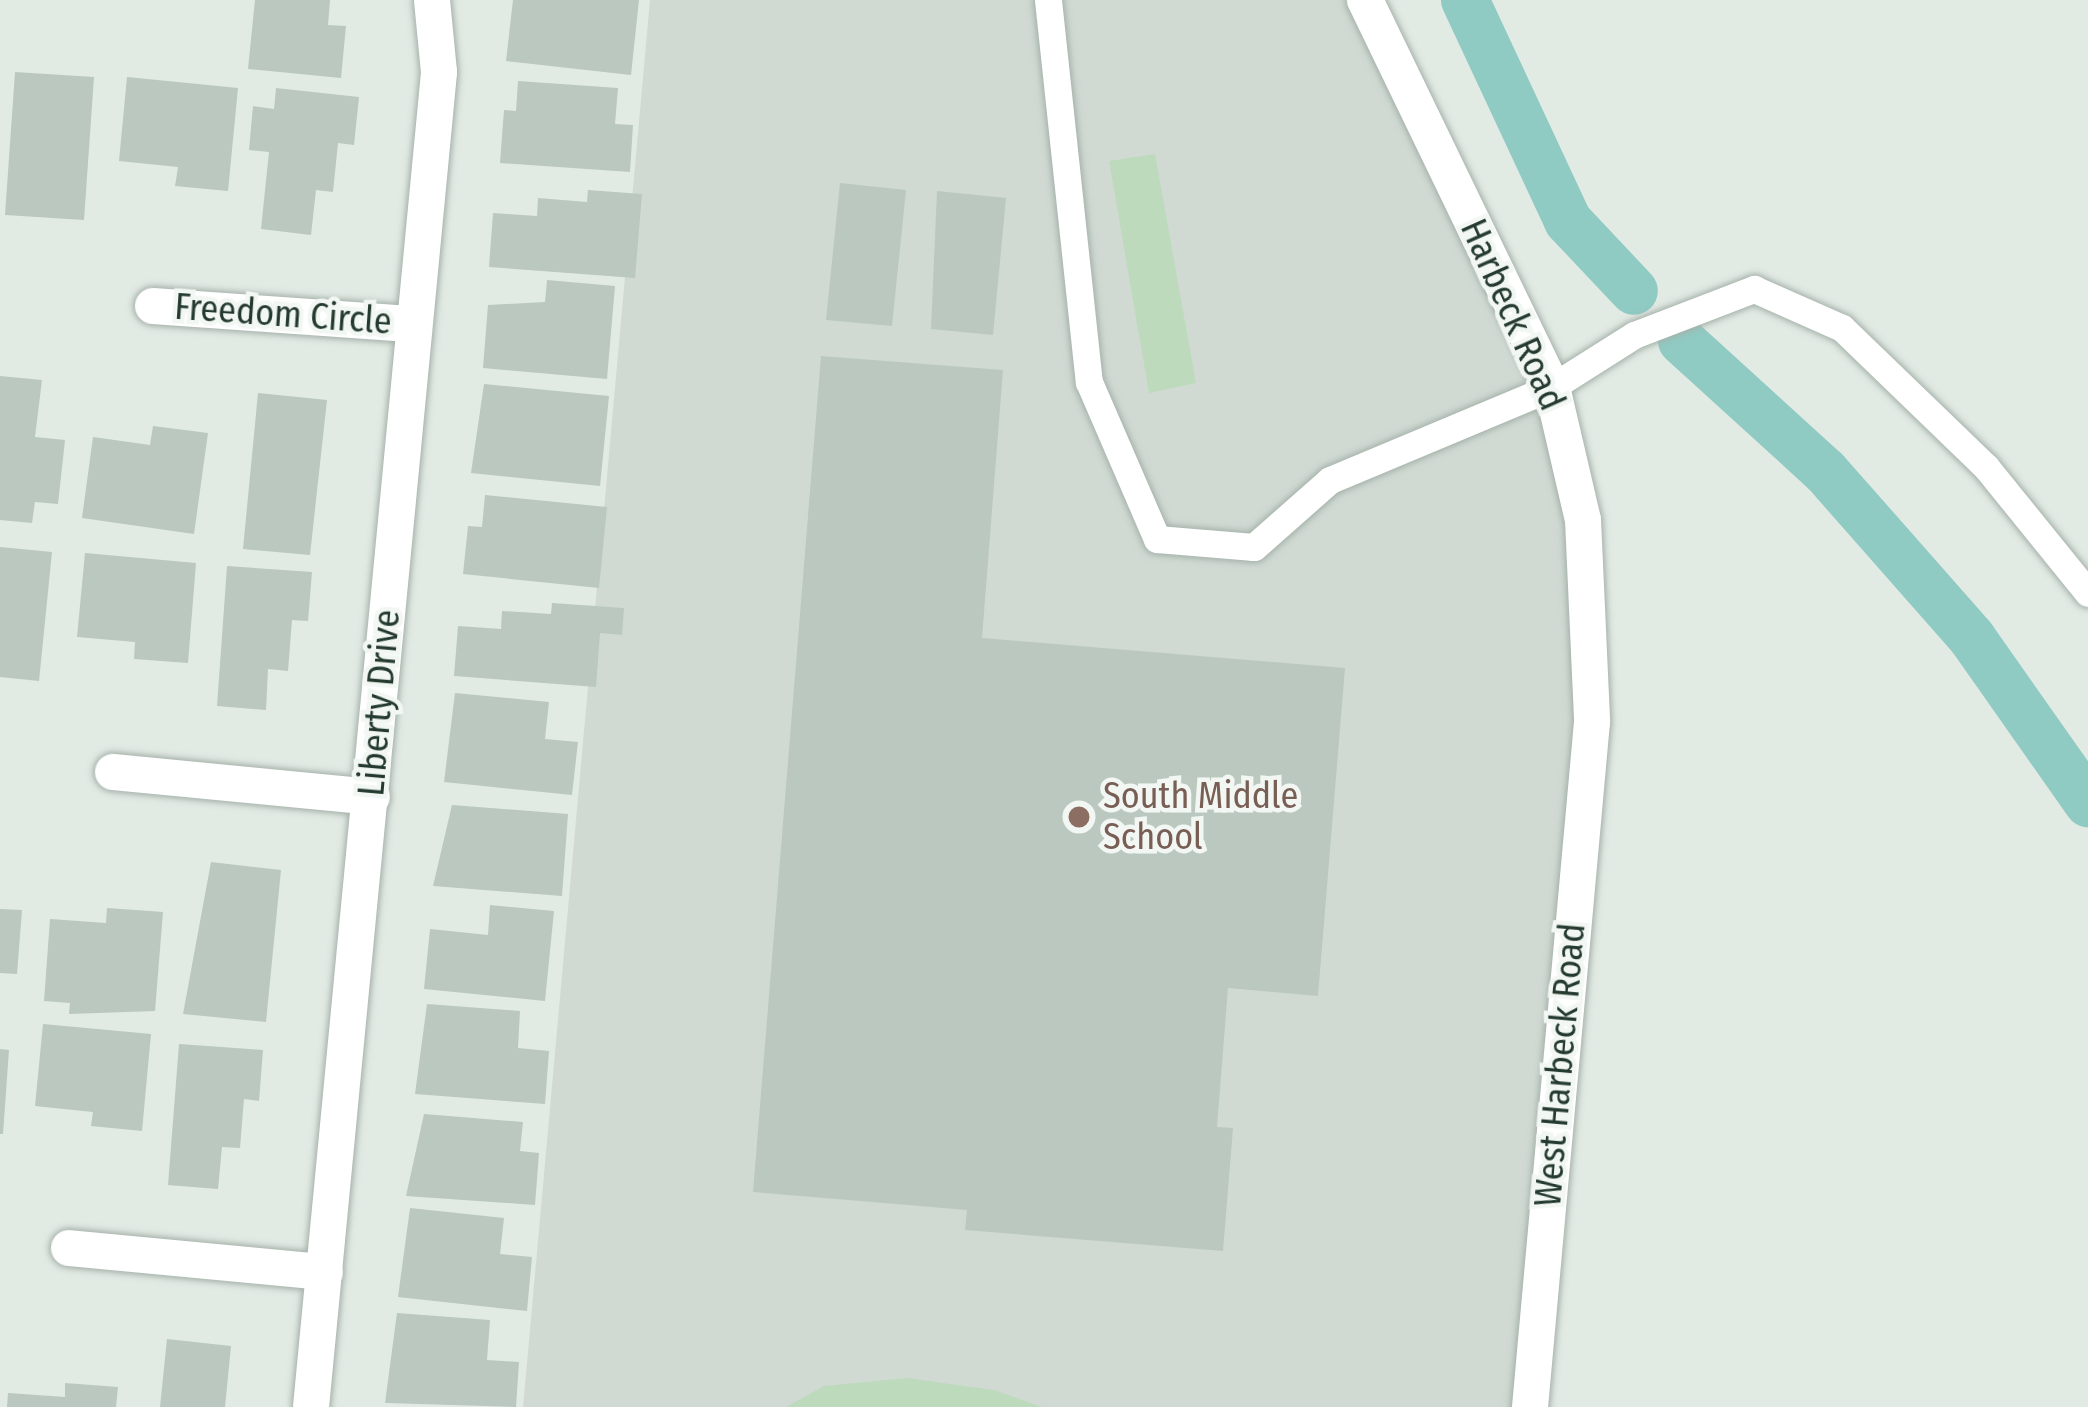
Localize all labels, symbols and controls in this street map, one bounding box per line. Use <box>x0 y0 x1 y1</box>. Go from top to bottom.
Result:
street label: Harbeck Road <box>1451 213 1573 417</box>
street label: Freedom Circle <box>173 286 393 344</box>
street label: Liberty Drive <box>350 608 410 798</box>
place label: South Middle School <box>1103 774 1298 859</box>
marker: South Middle School <box>1066 804 1092 830</box>
street label: West Harbeck Road <box>1527 922 1595 1208</box>

